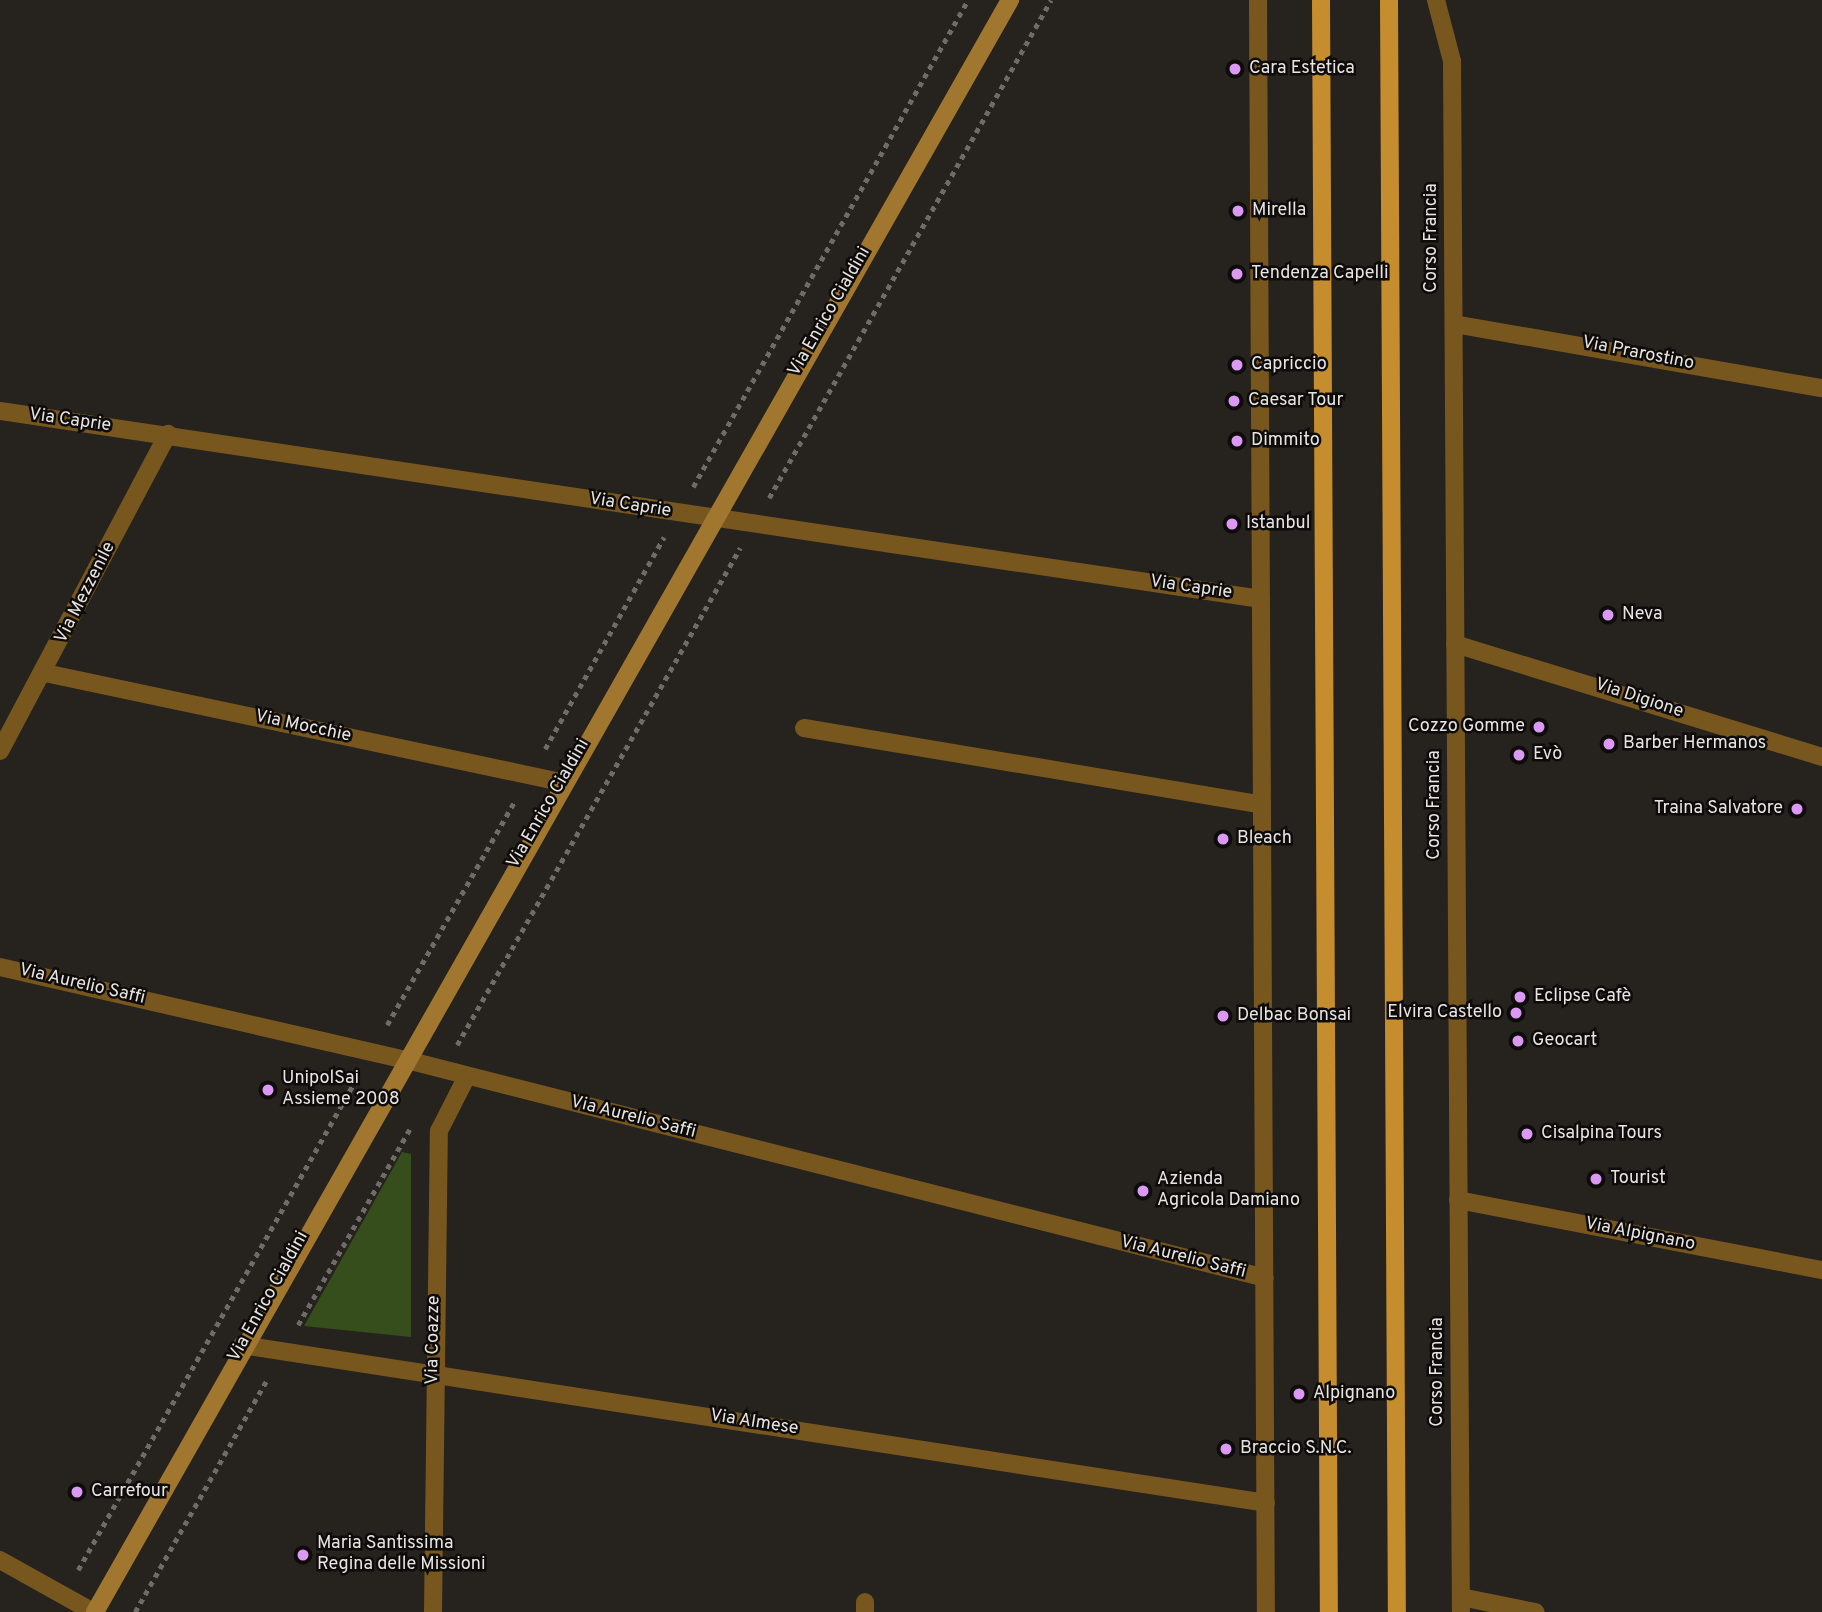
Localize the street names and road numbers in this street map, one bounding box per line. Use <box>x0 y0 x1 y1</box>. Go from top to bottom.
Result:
street label: Corso Francia <box>1421 183 1443 293</box>
street label: Via Enrico Cialdini <box>784 243 876 381</box>
street label: Via Prarostino <box>1580 333 1696 375</box>
street label: Via Caprie <box>28 405 112 437</box>
street label: Via Caprie <box>588 489 672 523</box>
street label: Via Mezzenile <box>51 539 121 647</box>
street label: Via Caprie <box>1149 572 1233 604</box>
street label: Via Digione <box>1592 675 1686 723</box>
street label: Via Mocchie <box>253 706 353 748</box>
street label: Via Enrico Cialdini <box>503 735 595 873</box>
street label: Corso Francia <box>1424 750 1446 860</box>
street label: Via Aurelio Saffi <box>17 960 147 1010</box>
street label: Via Aurelio Saffi <box>568 1092 698 1144</box>
street label: Via Alpignano <box>1583 1214 1697 1256</box>
street label: Via Enrico Cialdini <box>224 1228 314 1366</box>
street label: Via Aurelio Saffi <box>1118 1232 1248 1284</box>
street label: Via Coazze <box>422 1295 446 1385</box>
street label: Corso Francia <box>1427 1317 1449 1427</box>
street label: Via Almese <box>708 1405 800 1441</box>

